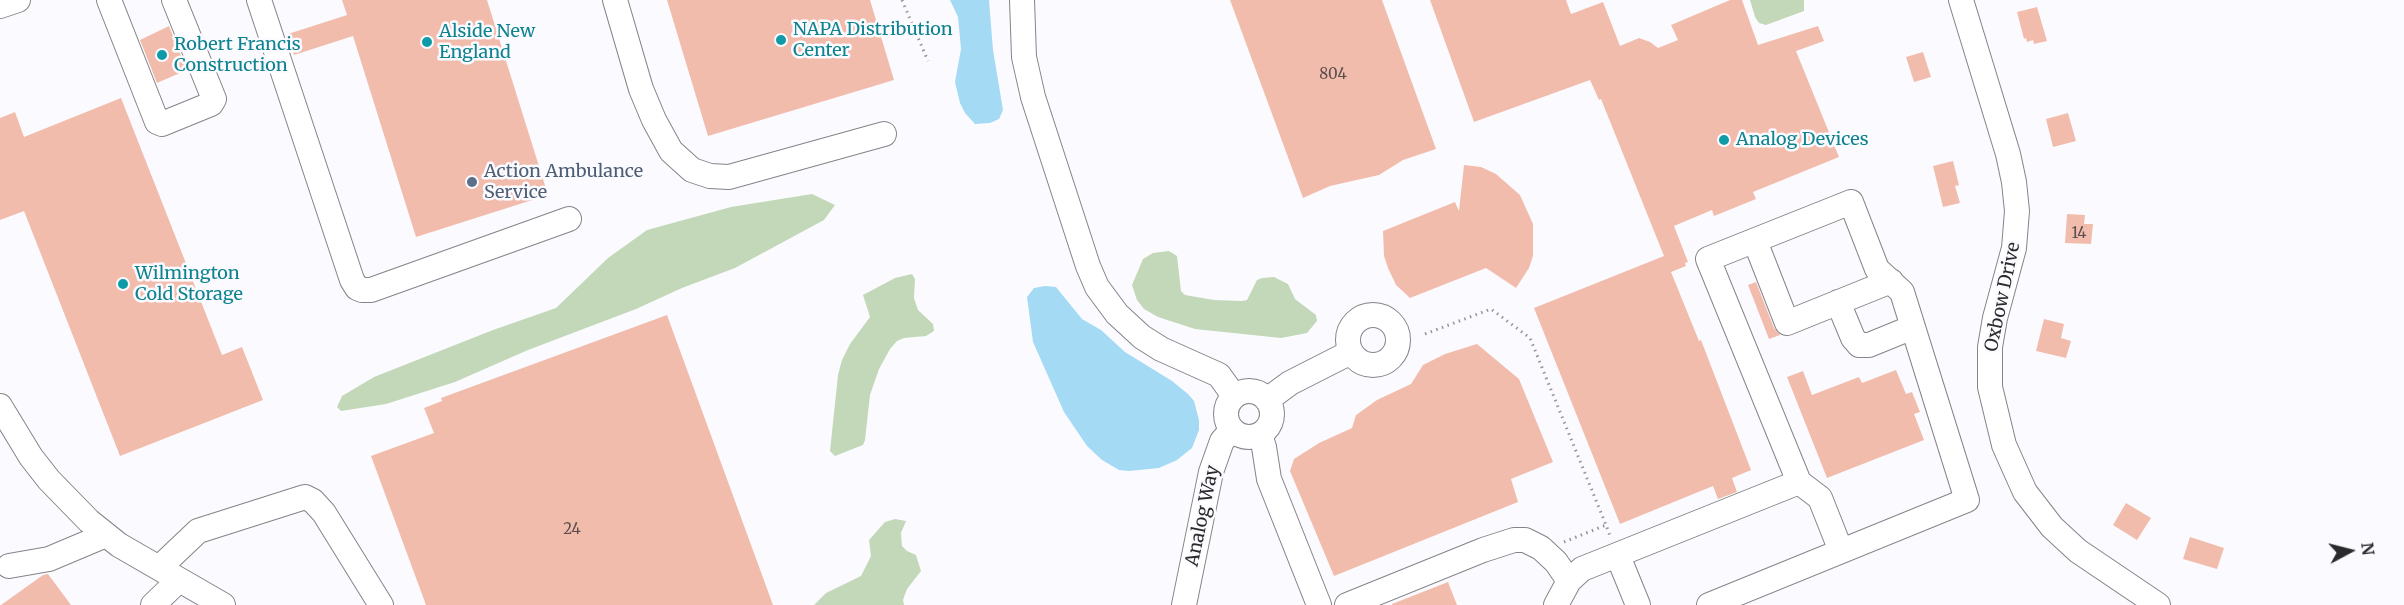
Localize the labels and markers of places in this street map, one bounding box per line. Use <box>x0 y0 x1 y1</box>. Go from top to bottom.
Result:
place label: NAPA Distribution Center <box>793 19 953 62</box>
place label: Alside New England <box>439 21 535 63</box>
marker: NAPA Distribution Center <box>774 33 788 47</box>
place label: Robert Francis Construction <box>174 34 301 76</box>
marker: Alside New England <box>420 35 434 49</box>
marker: Robert Francis Construction <box>155 48 169 62</box>
place label: Analog Devices <box>1736 129 1868 151</box>
marker: Analog Devices <box>1717 133 1731 147</box>
place label: Action Ambulance Service <box>484 161 643 204</box>
marker: Action Ambulance Service <box>465 175 479 189</box>
place label: Wilmington Cold Storage <box>135 263 243 306</box>
marker: Wilmington Cold Storage <box>116 277 130 291</box>

